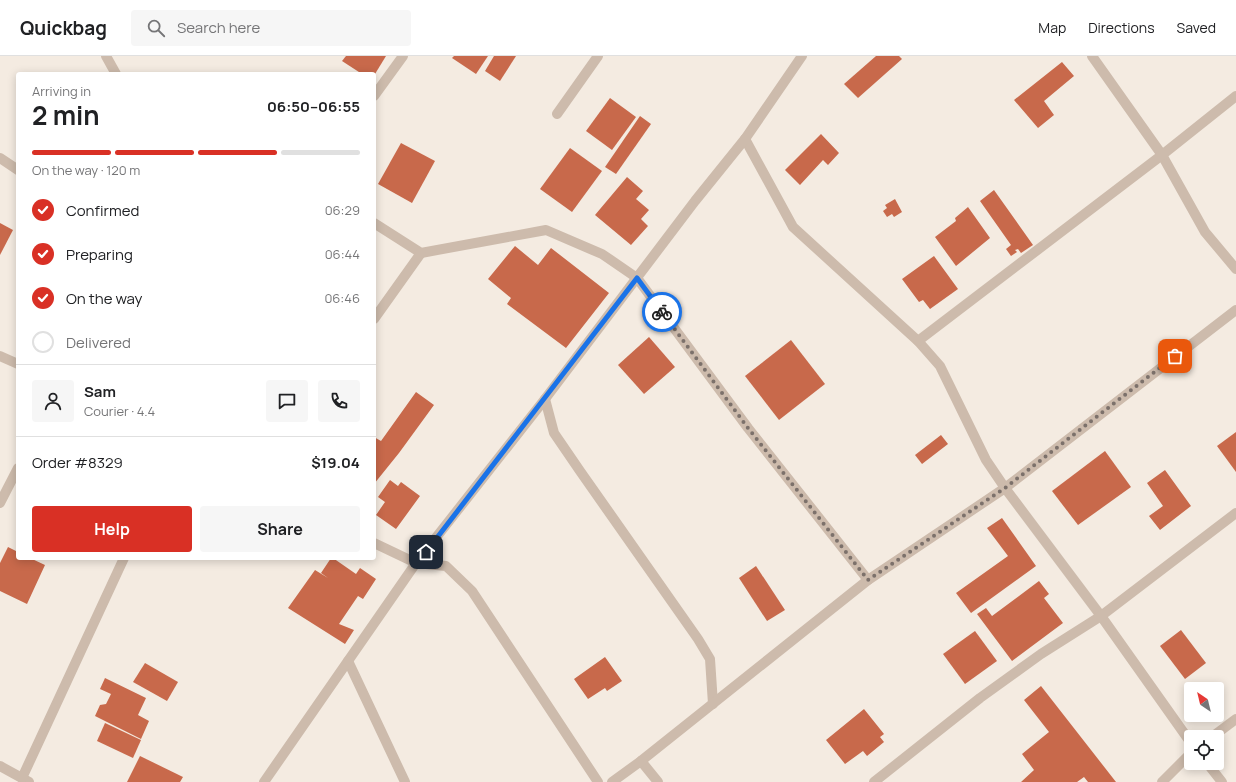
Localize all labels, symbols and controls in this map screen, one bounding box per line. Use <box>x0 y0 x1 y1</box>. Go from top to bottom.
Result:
search box <box>131 10 411 46</box>
text: Quickbag <box>20 15 107 41</box>
icon: search <box>145 17 167 39</box>
text: Search here <box>177 17 260 38</box>
text: Map <box>1038 18 1066 37</box>
text: Directions <box>1088 18 1155 37</box>
text: Saved <box>1177 18 1216 37</box>
text: Arriving in <box>32 82 91 100</box>
text: 06:50–06:55 <box>267 96 360 117</box>
text: 2 min <box>32 97 100 133</box>
text: On the way · 120 m <box>32 161 140 179</box>
icon: check <box>32 199 54 221</box>
text: Confirmed <box>66 200 139 221</box>
text: 06:29 <box>325 201 360 219</box>
icon: check <box>32 243 54 265</box>
text: Preparing <box>66 244 133 265</box>
text: 06:44 <box>325 245 360 263</box>
icon: check <box>32 287 54 309</box>
text: On the way <box>66 288 142 309</box>
text: 06:46 <box>324 289 360 307</box>
courier <box>642 292 682 332</box>
icon: bike <box>651 301 673 323</box>
text: Delivered <box>66 332 131 353</box>
pin <box>1158 339 1192 373</box>
icon: bag <box>1164 345 1186 367</box>
button: person <box>32 380 74 422</box>
button: chat <box>266 380 308 422</box>
button: phone <box>318 380 360 422</box>
text: Sam <box>84 381 116 402</box>
text: Courier · 4.4 <box>84 402 155 420</box>
text: Order #8329 <box>32 452 123 473</box>
text: $19.04 <box>311 452 360 473</box>
button: Help <box>32 506 192 552</box>
button: Share <box>200 506 360 552</box>
pin <box>409 535 443 569</box>
icon: home <box>415 541 437 563</box>
north arrow <box>1184 682 1224 722</box>
map controls <box>1184 682 1224 770</box>
button: locate <box>1184 730 1224 770</box>

